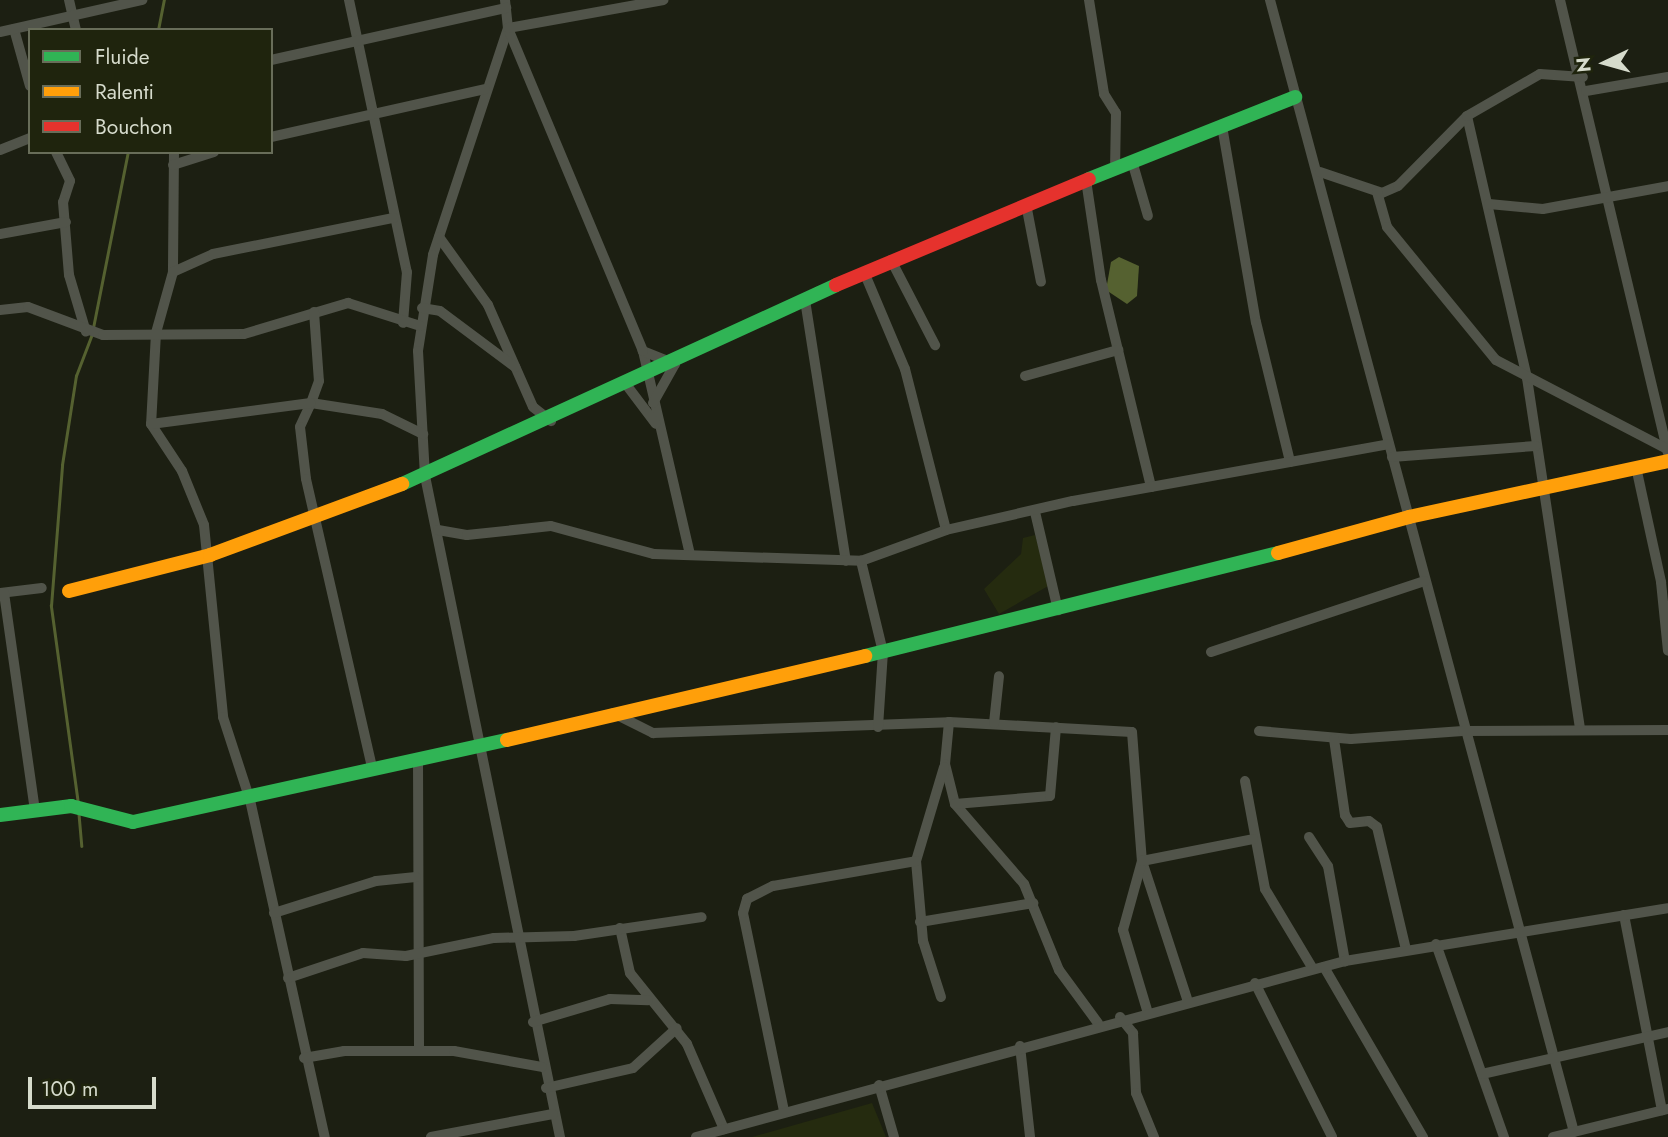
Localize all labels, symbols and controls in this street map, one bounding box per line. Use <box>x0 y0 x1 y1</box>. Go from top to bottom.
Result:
legend <box>28 28 273 154</box>
north arrow <box>1570 28 1640 98</box>
text: Fluide <box>95 42 150 72</box>
text: N <box>1569 56 1598 74</box>
text: Ralenti <box>95 77 154 107</box>
text: Bouchon <box>95 112 173 142</box>
scale bar <box>32 1064 159 1108</box>
text: 100 m <box>41 1074 98 1104</box>

